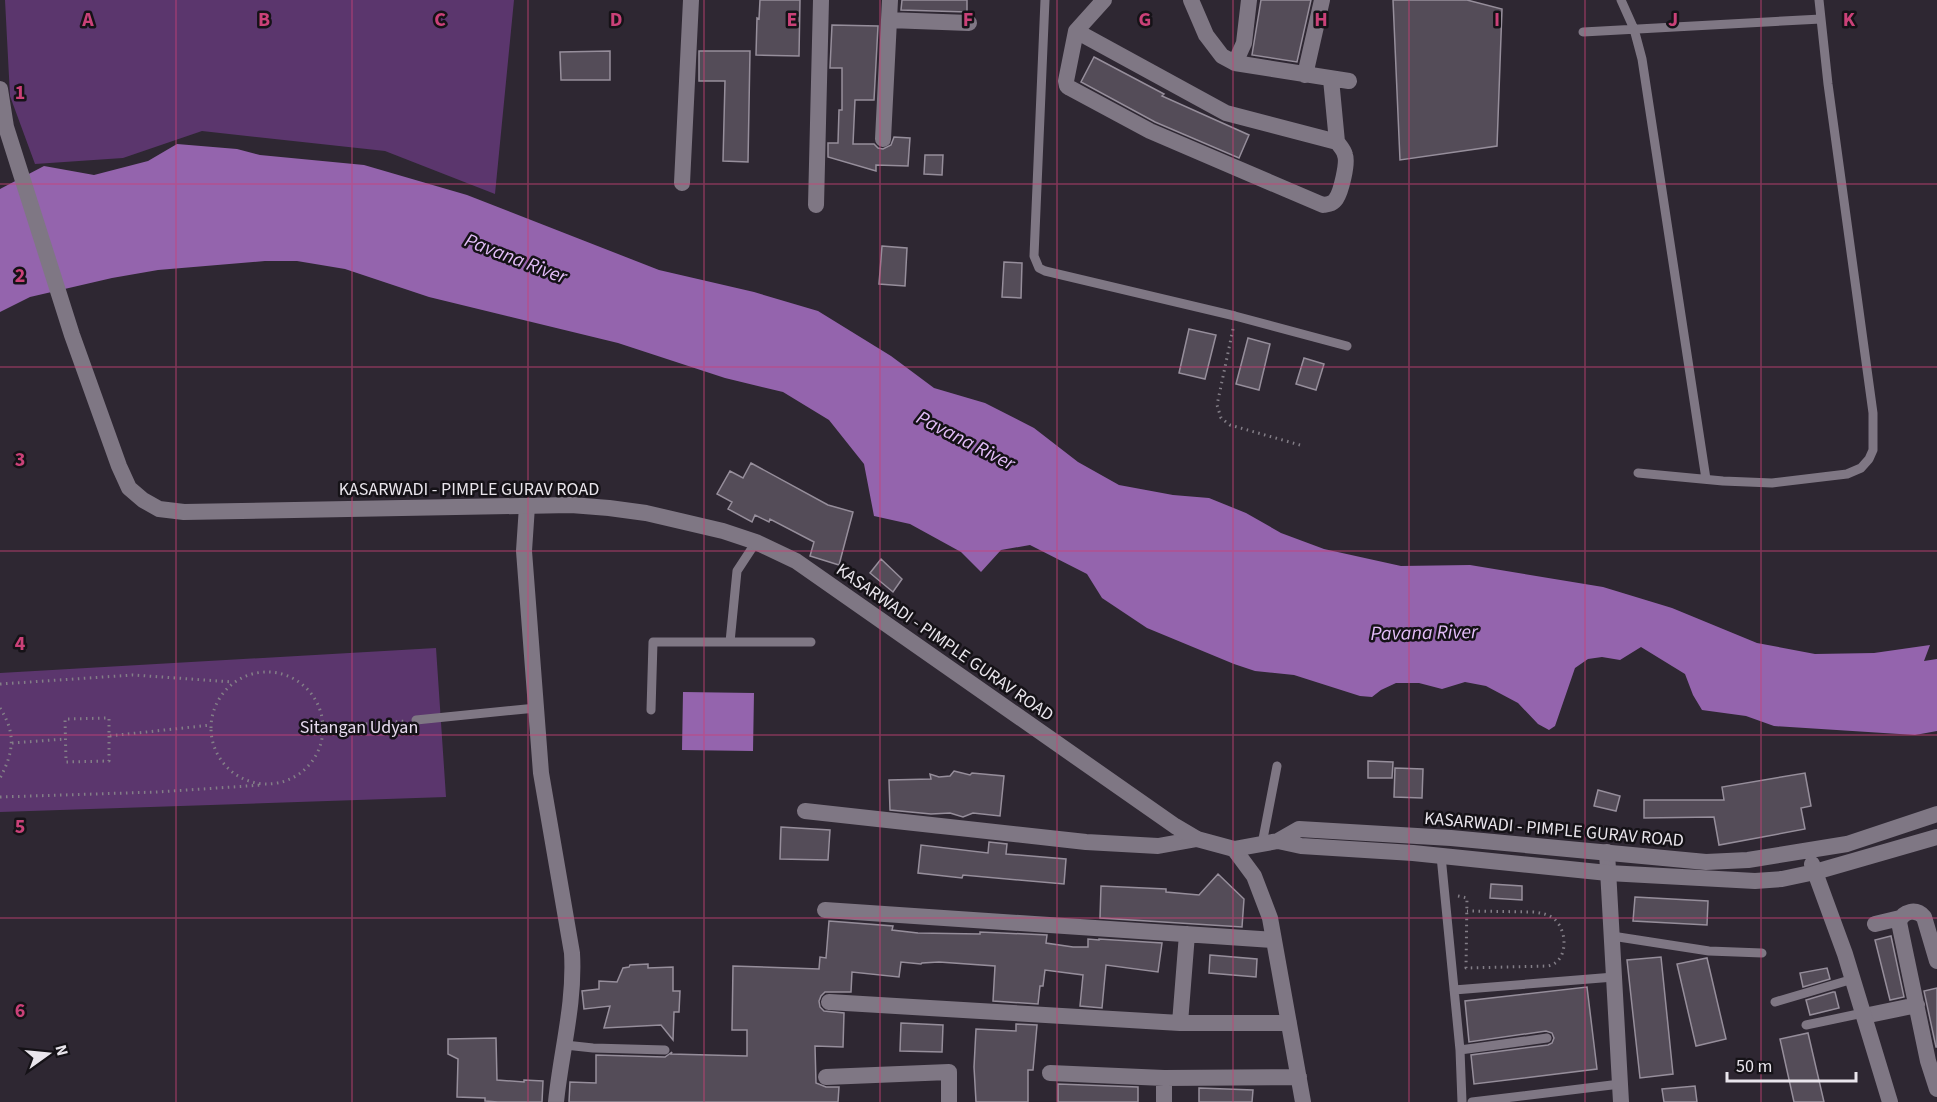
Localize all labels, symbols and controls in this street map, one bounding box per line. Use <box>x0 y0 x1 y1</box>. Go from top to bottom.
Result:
text: A <box>81 6 94 34</box>
text: B <box>258 6 270 34</box>
text: C <box>434 6 446 34</box>
text: D <box>610 6 622 34</box>
text: E <box>787 6 797 34</box>
text: F <box>963 6 973 34</box>
text: G <box>1139 6 1151 34</box>
text: H <box>1314 6 1328 34</box>
text: I <box>1494 6 1500 34</box>
text: J <box>1668 6 1678 34</box>
text: K <box>1843 6 1856 34</box>
text: 1 <box>15 79 25 107</box>
water label: Pavana River <box>460 227 572 292</box>
text: 2 <box>15 262 25 290</box>
water label: Pavana River <box>911 404 1021 478</box>
text: 3 <box>15 446 25 474</box>
street label: KASARWADI - PIMPLE GURAV ROAD <box>339 477 599 502</box>
street label: KASARWADI - PIMPLE GURAV ROAD <box>831 557 1059 727</box>
water label: Pavana River <box>1370 618 1479 648</box>
text: 4 <box>15 630 26 658</box>
park label: Sitangan Udyan <box>300 715 418 740</box>
street label: KASARWADI - PIMPLE GURAV ROAD <box>1423 806 1685 853</box>
text: 5 <box>15 813 25 841</box>
text: 6 <box>15 997 25 1025</box>
north arrow <box>18 1024 78 1084</box>
text: N <box>50 1042 74 1058</box>
scale bar <box>1727 1045 1856 1083</box>
text: 50 m <box>1736 1054 1772 1079</box>

